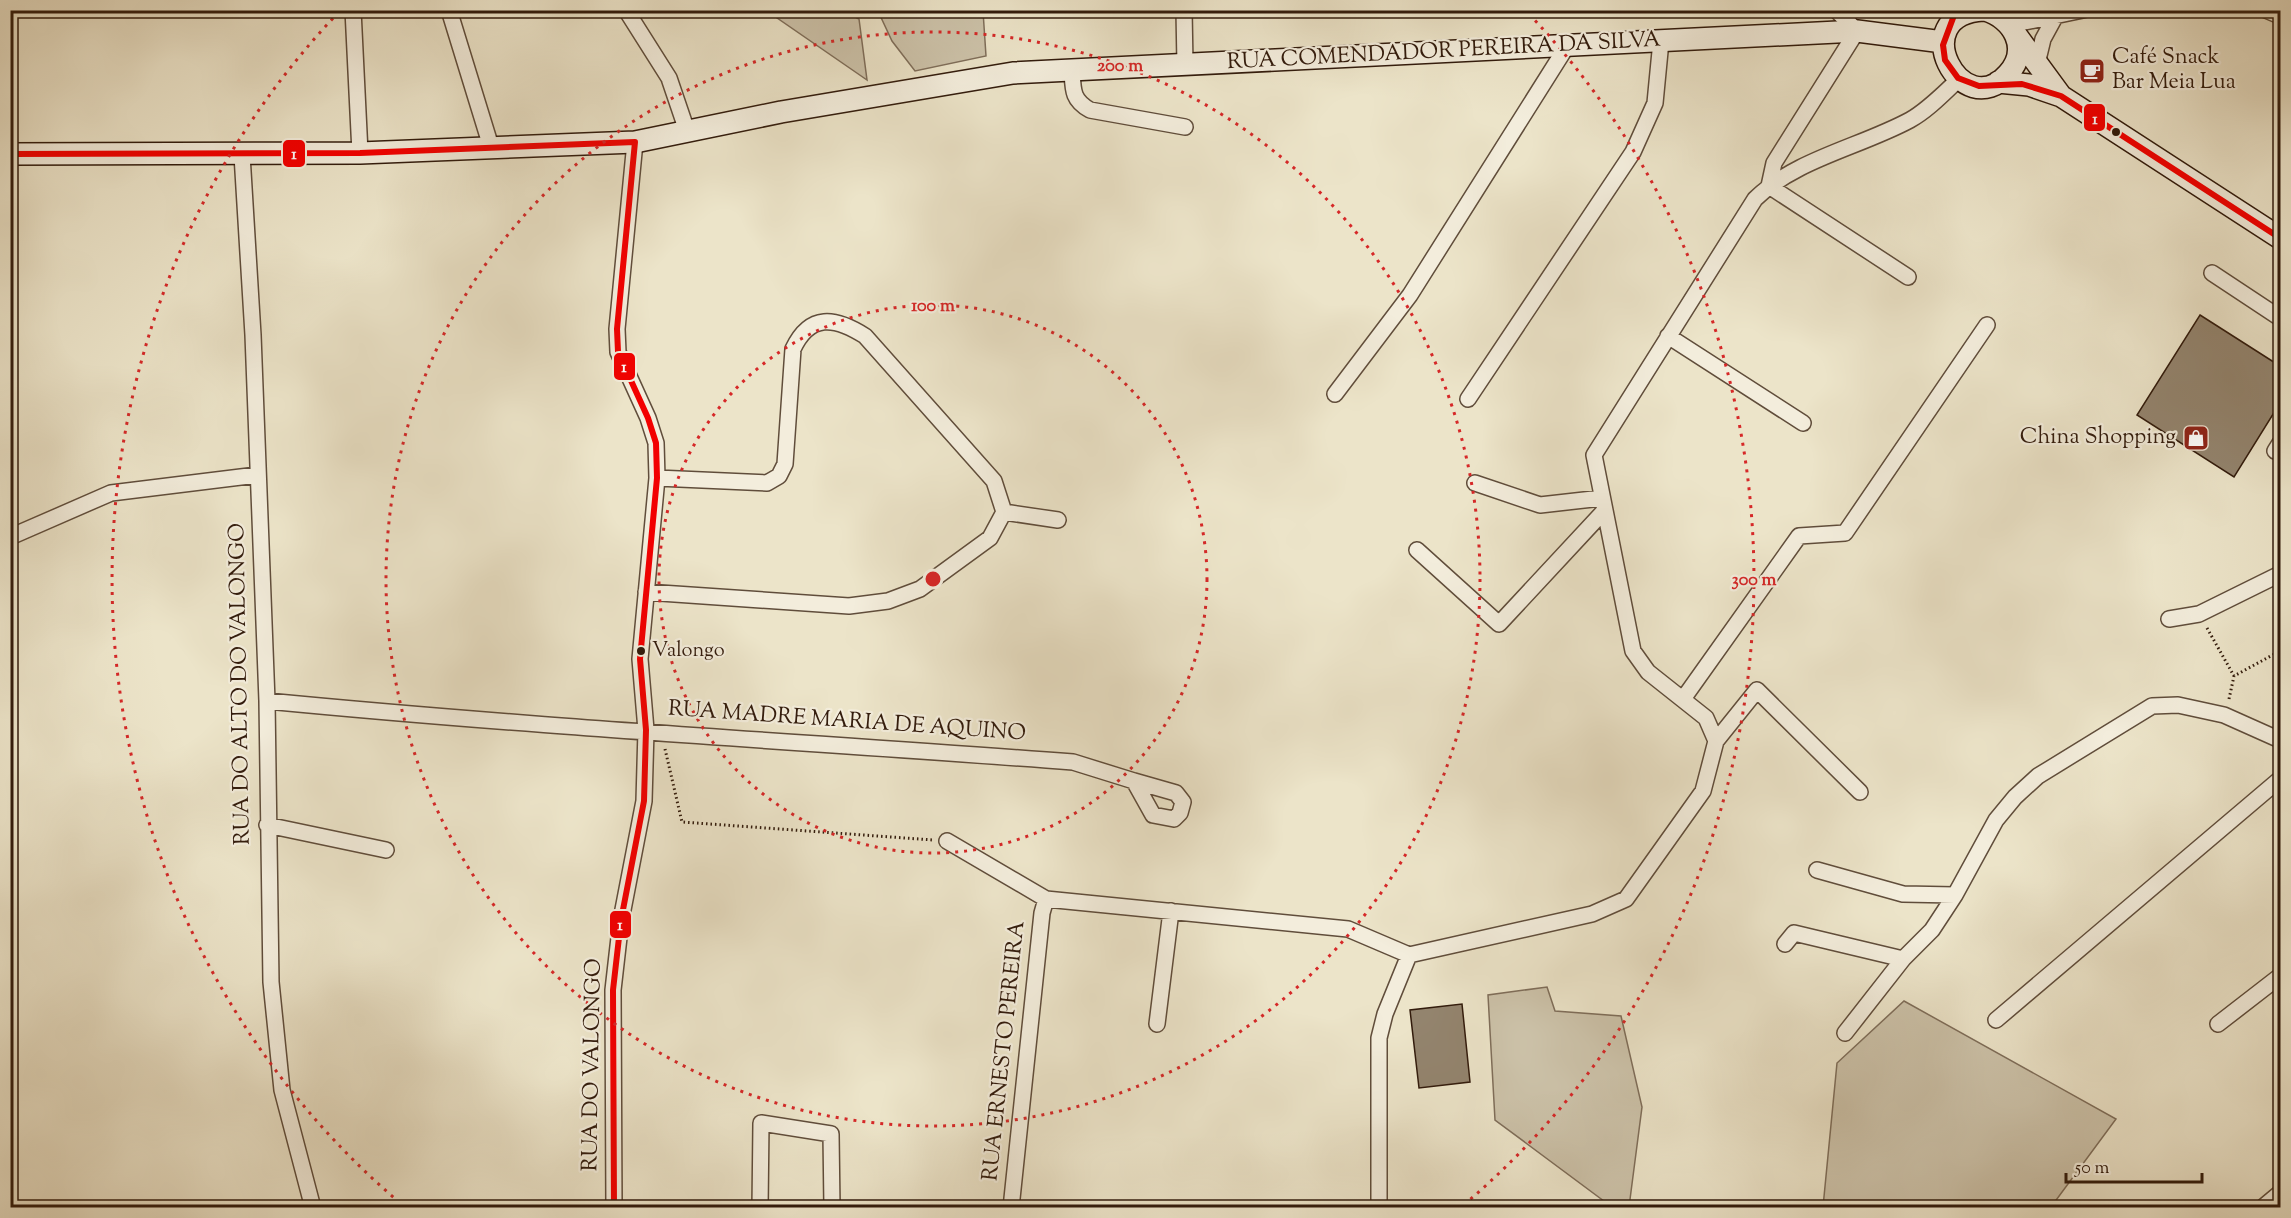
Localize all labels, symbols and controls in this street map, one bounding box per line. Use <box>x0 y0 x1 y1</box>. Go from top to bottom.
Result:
street label: RUA COMENDADOR PEREIRA DA SILVA <box>1226 25 1662 79</box>
place label: Café Snack Bar Meia Lua <box>2112 42 2236 99</box>
text: 200 m <box>1097 54 1143 80</box>
cafe icon: Café Snack Bar Meia Lua <box>2077 56 2107 86</box>
line badge: 1 <box>2083 103 2106 132</box>
text: 1 <box>2092 109 2098 132</box>
unlabelled marker <box>2110 126 2122 138</box>
line badge: 1 <box>282 139 306 168</box>
text: 1 <box>291 144 297 167</box>
text: 100 m <box>911 294 955 320</box>
line badge: 1 <box>613 352 636 381</box>
text: 1 <box>621 357 627 380</box>
place label: China Shopping <box>2020 422 2176 454</box>
shop icon: China Shopping <box>2181 423 2211 453</box>
street label: RUA DO ALTO DO VALONGO <box>222 523 260 845</box>
text: 300 m <box>1732 568 1777 594</box>
centre of rings <box>923 569 943 589</box>
place label: Valongo <box>652 637 725 666</box>
marker: Valongo <box>635 645 647 657</box>
street label: RUA MADRE MARIA DE AQUINO <box>667 694 1027 750</box>
line badge: 1 <box>609 910 632 939</box>
text: 1 <box>617 915 623 938</box>
street label: RUA ERNESTO PEREIRA <box>975 919 1035 1183</box>
street label: RUA DO VALONGO <box>575 958 611 1172</box>
scale bar <box>2066 1146 2202 1184</box>
text: 50 m <box>2074 1156 2110 1182</box>

